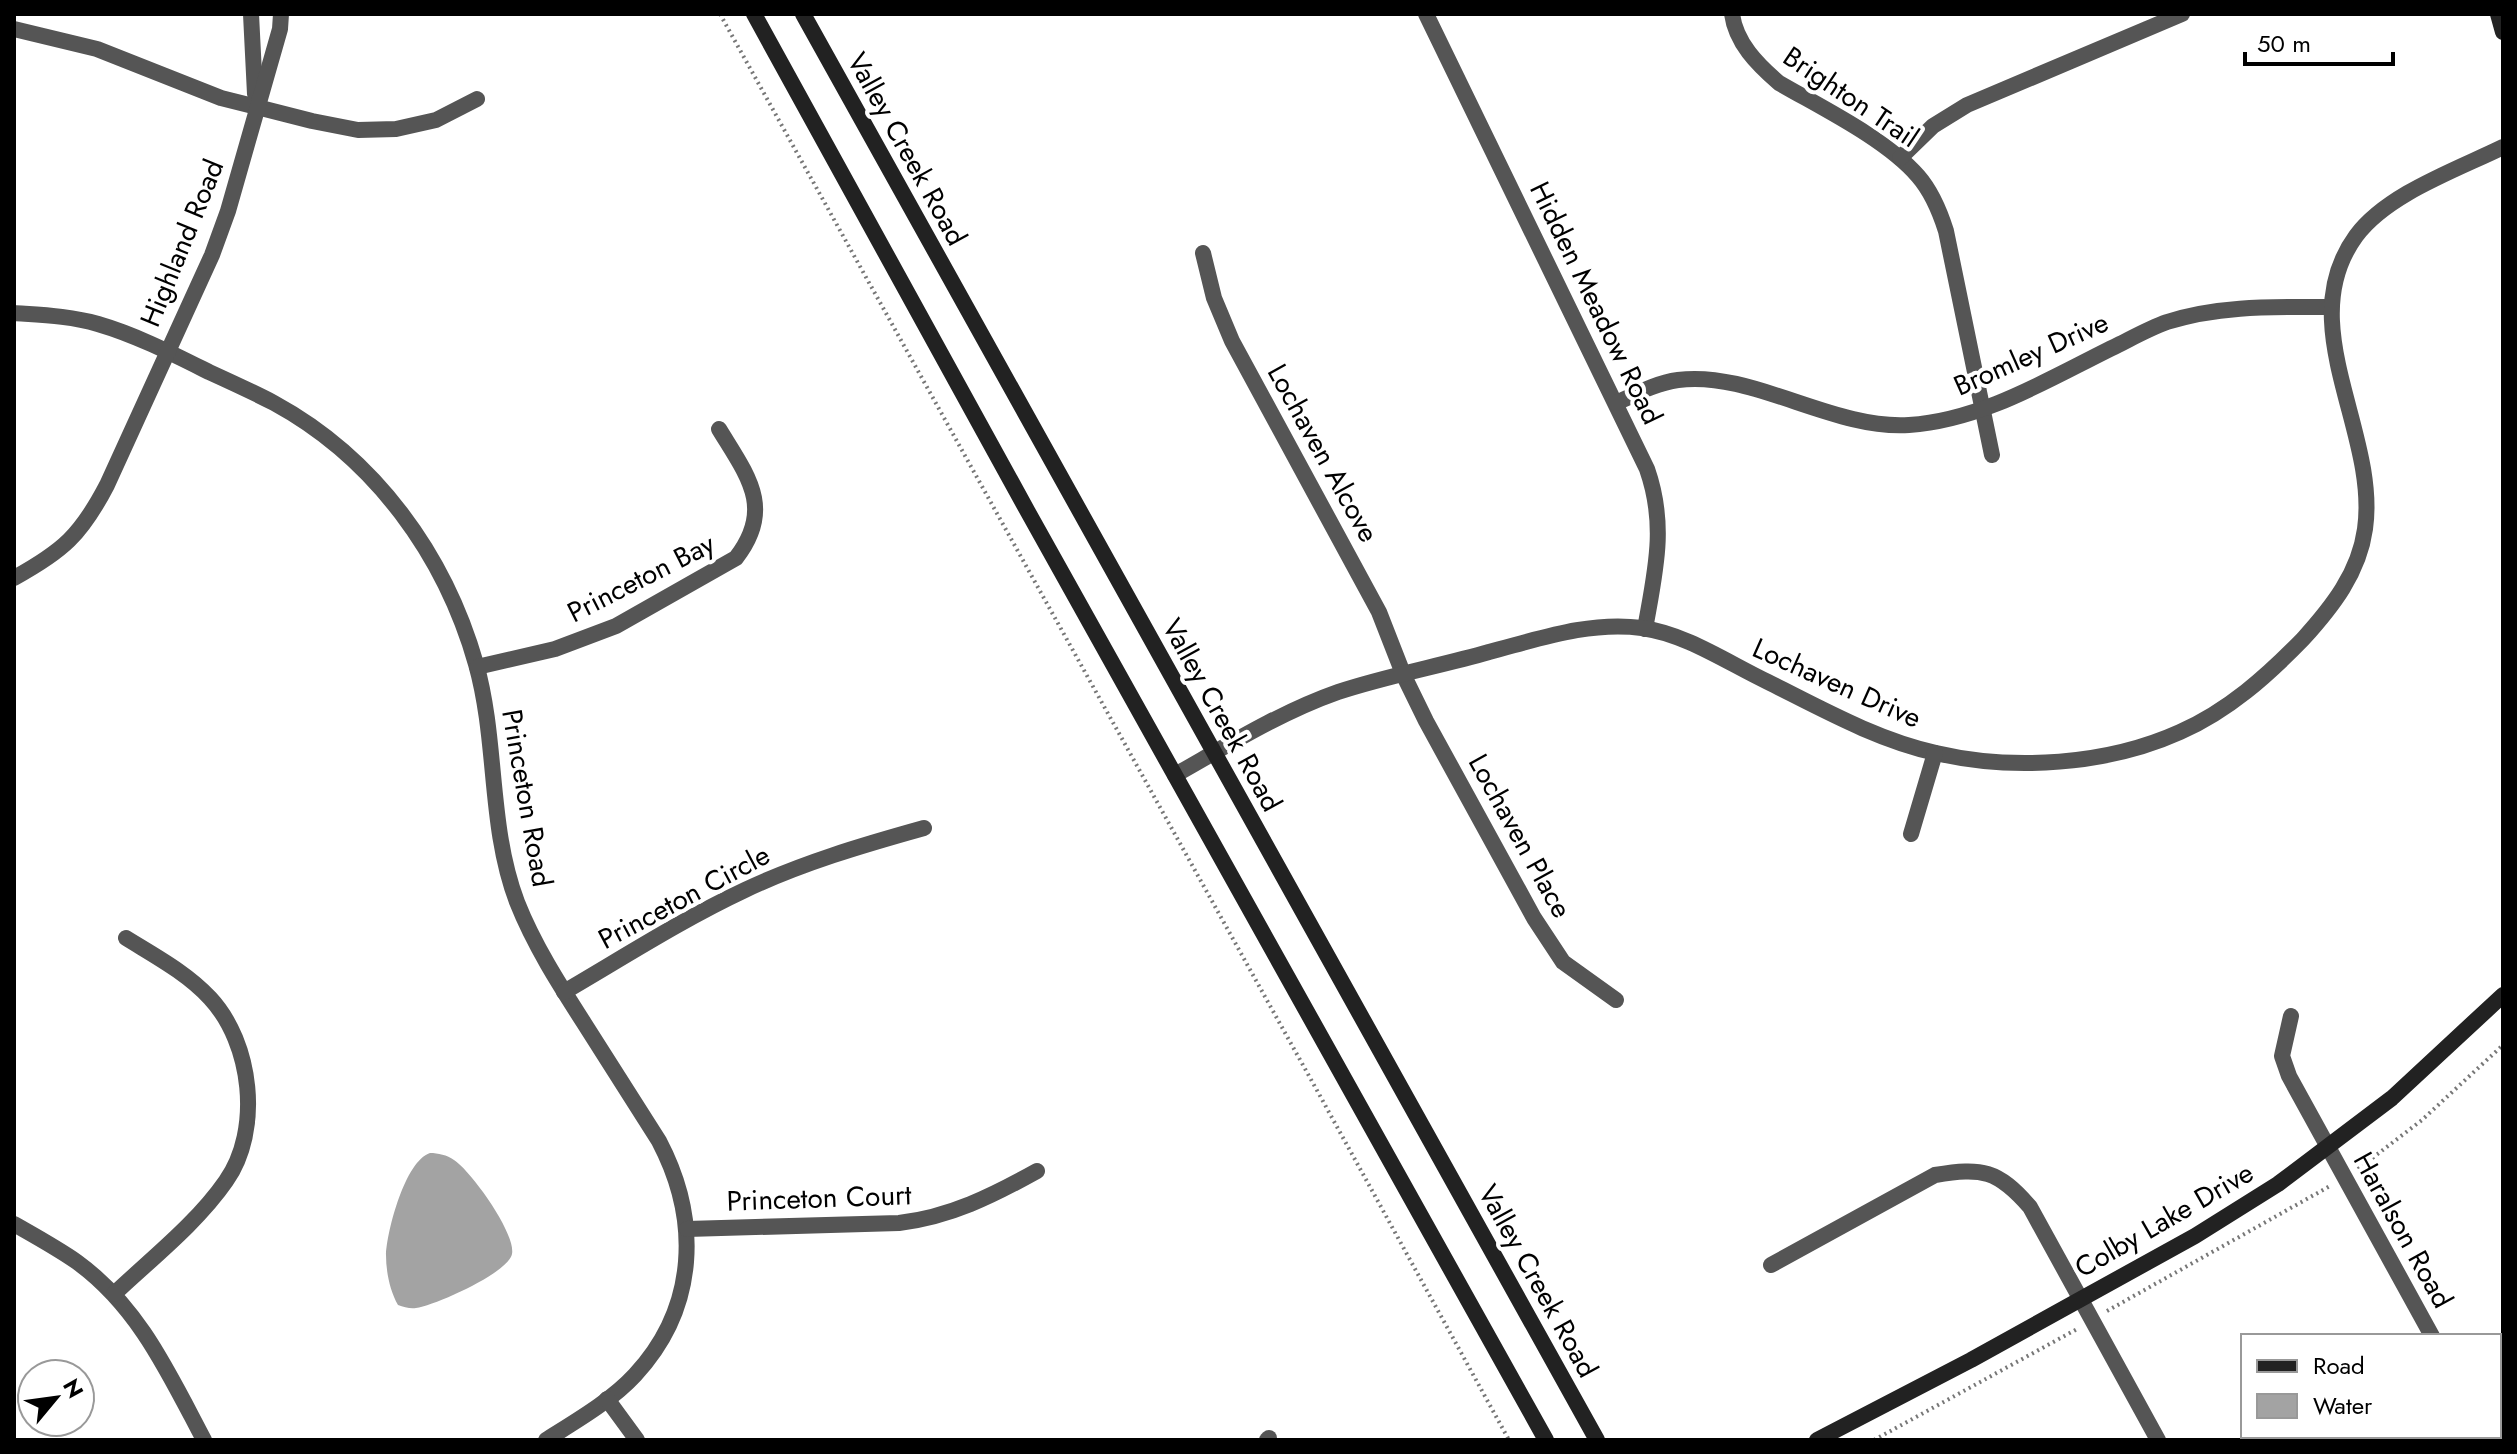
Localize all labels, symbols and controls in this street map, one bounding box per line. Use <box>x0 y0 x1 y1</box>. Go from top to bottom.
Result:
scale bar <box>2245 16 2393 66</box>
text: 50 m <box>2257 26 2311 61</box>
street label: Brighton Trail <box>1775 36 1927 158</box>
street label: Valley Creek Road <box>837 45 977 253</box>
street label: Highland Road <box>130 153 234 333</box>
street label: Hidden Meadow Road <box>1519 174 1673 432</box>
street label: Bromley Drive <box>1947 302 2115 406</box>
street label: Lochaven Alcove <box>1257 356 1389 550</box>
street label: Princeton Bay <box>560 523 722 633</box>
street label: Valley Creek Road <box>1152 611 1292 819</box>
street label: Lochaven Drive <box>1746 627 1928 739</box>
street label: Princeton Road <box>491 706 563 890</box>
street label: Lochaven Place <box>1458 747 1582 925</box>
street label: Princeton Circle <box>591 834 777 960</box>
street label: Haralson Road <box>2343 1144 2463 1316</box>
street label: Colby Lake Drive <box>2067 1152 2261 1288</box>
street label: Princeton Court <box>726 1174 912 1222</box>
street label: Valley Creek Road <box>1468 1177 1608 1385</box>
legend <box>2241 1334 2501 1438</box>
text: Road <box>2313 1348 2365 1383</box>
north arrow <box>16 1358 96 1438</box>
text: N <box>55 1373 92 1404</box>
text: Water <box>2313 1388 2373 1423</box>

